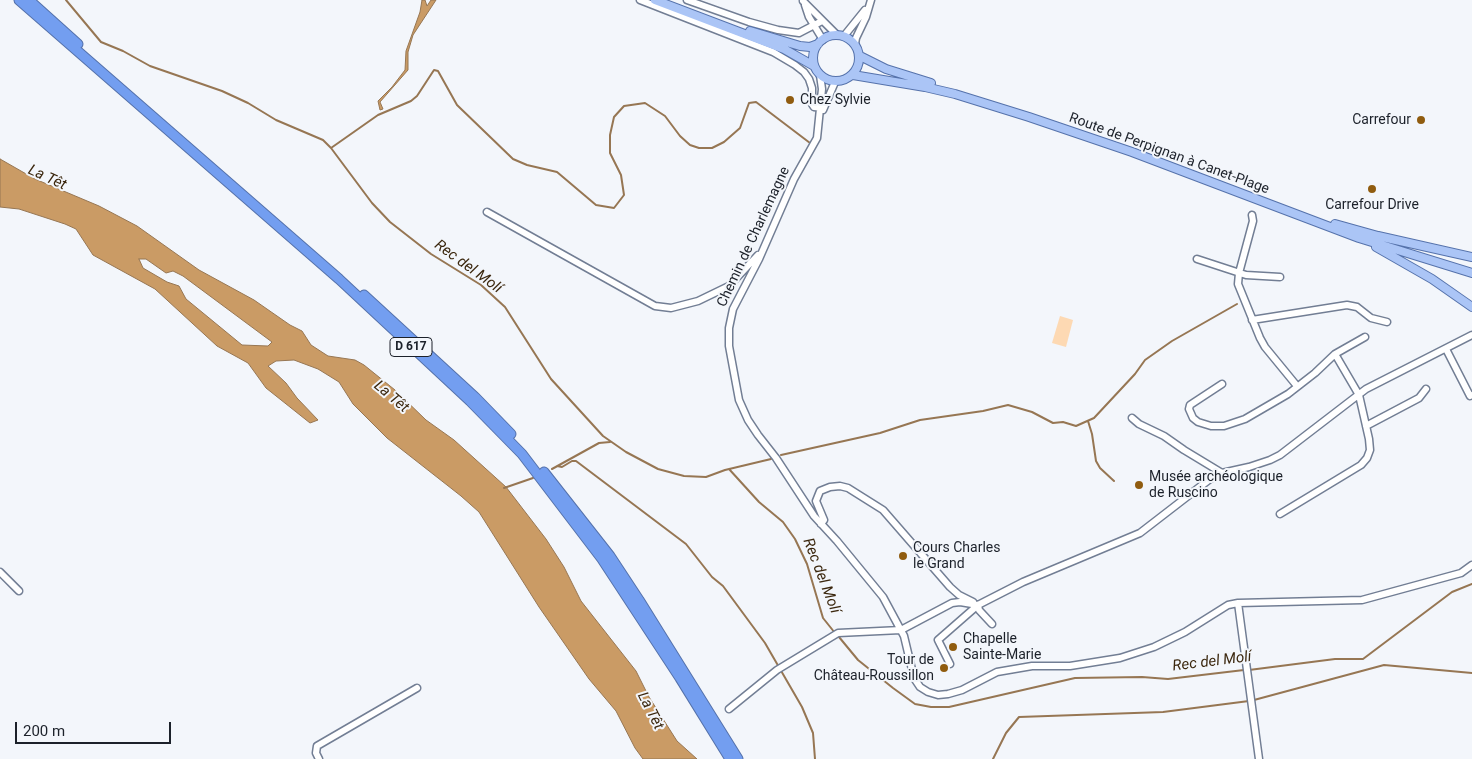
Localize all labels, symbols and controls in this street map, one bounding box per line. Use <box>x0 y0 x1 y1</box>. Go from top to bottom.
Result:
place label: Chez Sylvie <box>800 92 871 108</box>
marker: Chez Sylvie <box>784 94 796 106</box>
street label: Route de Perpignan à Canet-Plage <box>1067 110 1271 198</box>
place label: Carrefour <box>1352 112 1411 128</box>
marker: Carrefour <box>1415 114 1427 126</box>
water label: La Têt <box>25 161 69 195</box>
street label: Chemin de Charlemagne <box>714 164 794 310</box>
marker: Carrefour Drive <box>1366 183 1378 195</box>
place label: Carrefour Drive <box>1325 197 1419 213</box>
water label: Rec del Molí <box>431 236 505 298</box>
road number: D 617 <box>390 338 432 357</box>
water label: La Têt <box>370 377 412 417</box>
place label: Musée archéologique de Ruscino <box>1149 469 1283 502</box>
marker: Musée archéologique de Ruscino <box>1133 479 1145 491</box>
water label: Rec del Molí <box>798 536 844 616</box>
place label: Cours Charles le Grand <box>913 540 1000 572</box>
marker: Cours Charles le Grand <box>897 550 909 562</box>
place label: Chapelle Sainte-Marie <box>963 631 1041 664</box>
marker: Chapelle Sainte-Marie <box>947 641 959 653</box>
water label: Rec del Molí <box>1172 648 1252 676</box>
place label: Tour de Château-Roussillon <box>814 652 934 684</box>
marker: Tour de Château-Roussillon <box>938 662 950 674</box>
water label: La Têt <box>633 689 667 733</box>
scale bar <box>18 712 174 744</box>
text: 200 m <box>23 722 65 740</box>

